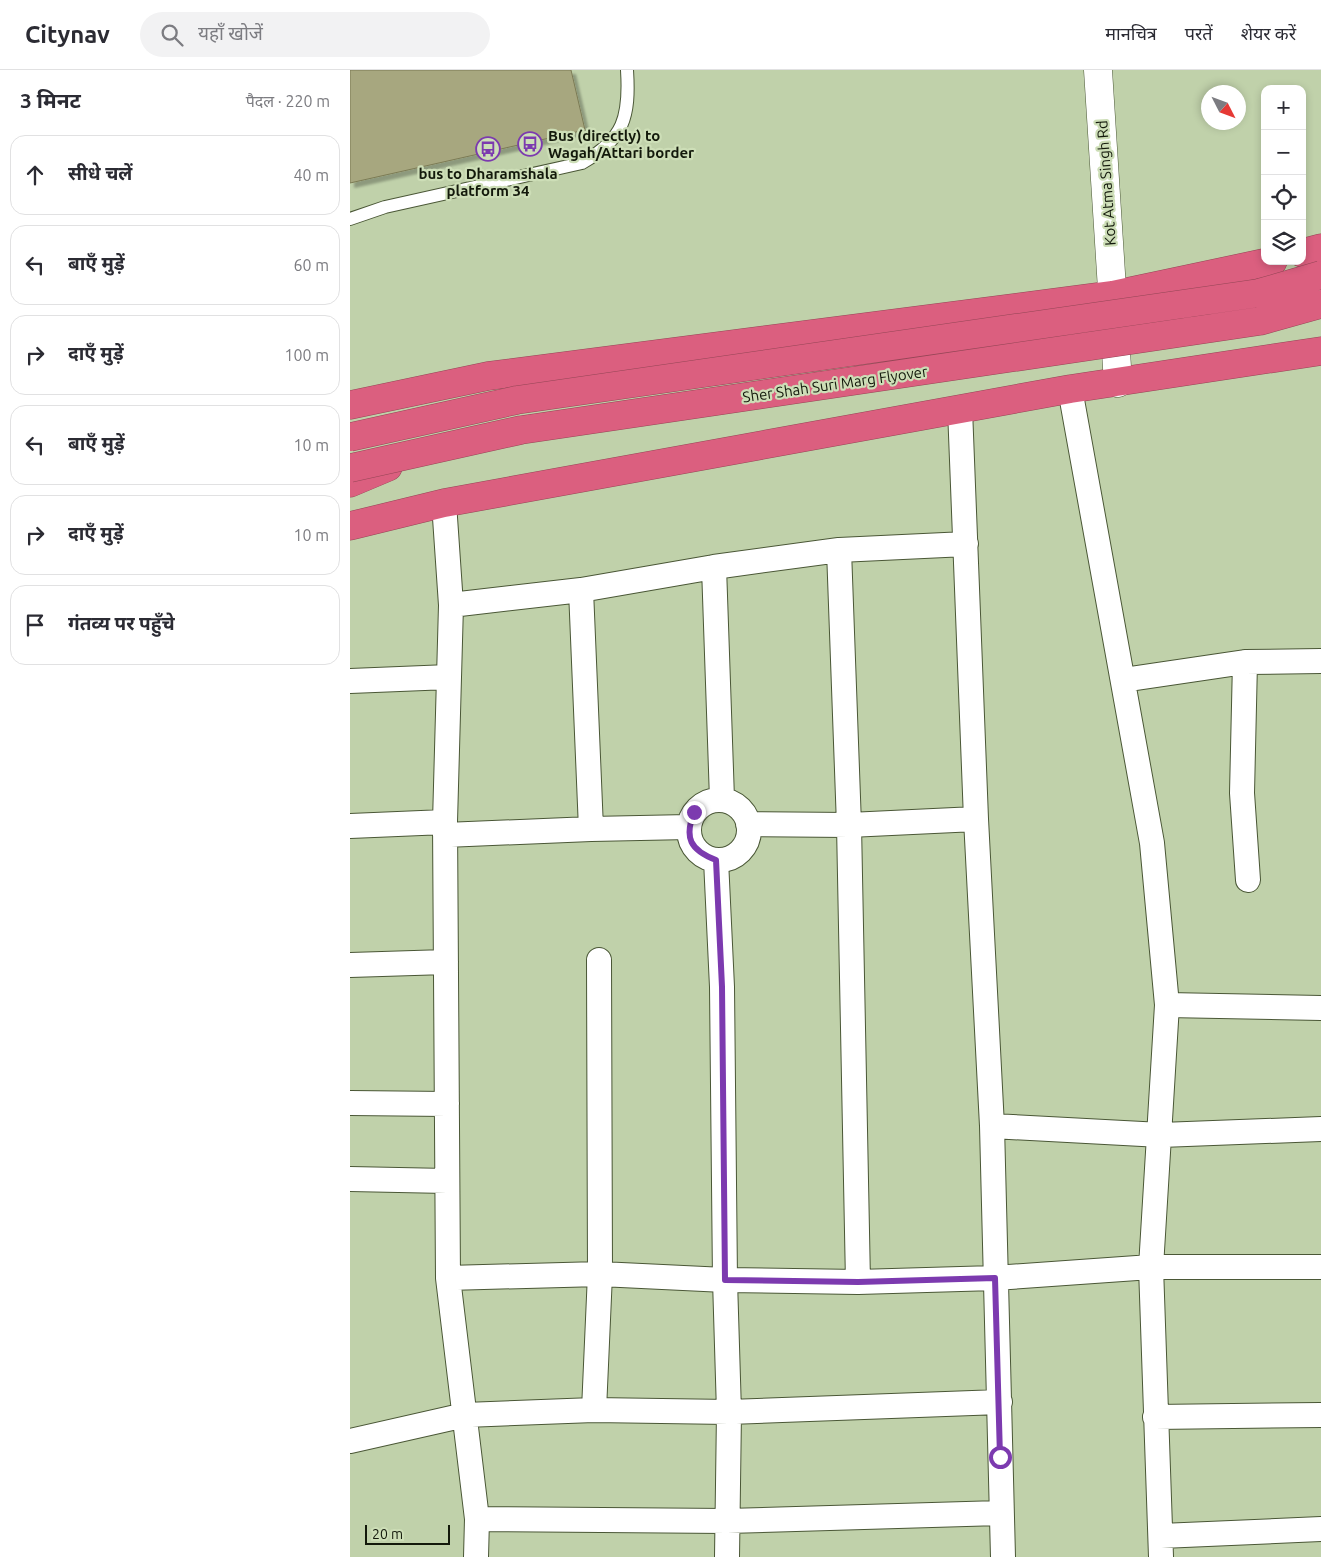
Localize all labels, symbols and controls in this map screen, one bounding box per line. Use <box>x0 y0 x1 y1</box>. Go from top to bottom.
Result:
search box <box>140 12 490 57</box>
text: Citynav <box>25 21 110 48</box>
icon: search <box>158 21 186 49</box>
text: यहाँ खोजें <box>198 22 263 44</box>
text: मानचित्र <box>1105 23 1157 43</box>
text: परतें <box>1185 23 1213 43</box>
text: शेयर करें <box>1241 23 1296 43</box>
north arrow <box>1201 85 1246 130</box>
map controls <box>1261 85 1306 265</box>
button: + <box>1261 85 1306 130</box>
text: 3 मिनट <box>20 88 81 112</box>
text: पैदल · 220 m <box>246 92 330 110</box>
street label: Kot Atma Singh Rd <box>1093 120 1119 246</box>
place label: Bus (directly) to Wagah/Attari border <box>548 127 695 161</box>
button: − <box>1261 130 1306 175</box>
bus stop icon: Bus (directly) to Wagah/Attari border <box>517 131 543 157</box>
bus stop icon: bus to Dharamshala platform 34 <box>475 136 501 162</box>
icon: ahead <box>21 161 49 189</box>
text: सीधे चलें <box>68 162 132 184</box>
place label: bus to Dharamshala platform 34 <box>418 165 558 199</box>
text: 40 m <box>293 166 329 184</box>
button: locate <box>1261 175 1306 220</box>
button: layers <box>1261 220 1306 265</box>
icon: left <box>21 251 49 279</box>
text: बाएँ मुड़ें <box>68 252 125 274</box>
text: 60 m <box>293 256 329 274</box>
icon: right <box>21 341 49 369</box>
text: दाएँ मुड़ें <box>68 342 124 364</box>
text: 100 m <box>284 346 329 364</box>
street label: Sher Shah Suri Marg Flyover <box>741 363 929 405</box>
icon: left <box>21 431 49 459</box>
text: बाएँ मुड़ें <box>68 432 125 454</box>
text: 10 m <box>293 436 329 454</box>
icon: right <box>21 521 49 549</box>
text: दाएँ मुड़ें <box>68 522 124 544</box>
text: 10 m <box>293 526 329 544</box>
icon: arrive <box>21 611 49 639</box>
text: गंतव्य पर पहुँचे <box>68 612 175 634</box>
route end <box>683 801 706 824</box>
route start <box>989 1446 1012 1469</box>
scale bar <box>365 1522 450 1545</box>
text: 20 m <box>372 1526 403 1542</box>

